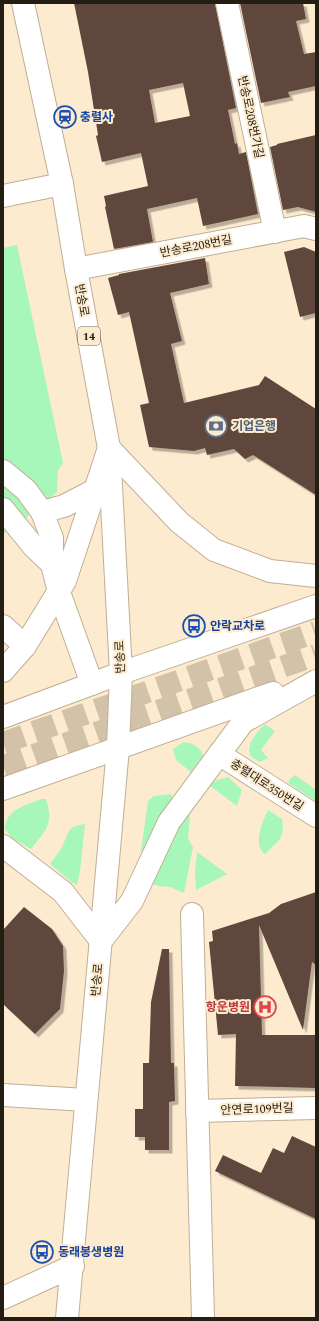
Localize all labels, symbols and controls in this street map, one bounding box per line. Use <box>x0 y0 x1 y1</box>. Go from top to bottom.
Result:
street label: 반송로208번가길 <box>232 74 269 160</box>
station icon: 충렬사 <box>52 104 78 130</box>
place label: 충렬사 <box>80 108 113 127</box>
street label: 반송로208번길 <box>158 230 234 263</box>
street label: 반송로 <box>69 282 94 318</box>
road number: 14 <box>78 327 100 345</box>
bank icon: 기업은행 <box>203 413 229 439</box>
place label: 기업은행 <box>232 417 276 436</box>
bus stop icon: 안락교차로 <box>181 613 207 639</box>
place label: 안락교차로 <box>210 617 265 636</box>
street label: 반송로 <box>110 640 131 674</box>
street label: 충렬대로350번길 <box>226 755 307 816</box>
street label: 반송로 <box>87 963 108 997</box>
hospital icon: 항운병원 <box>252 994 278 1020</box>
place label: 항운병원 <box>206 998 250 1017</box>
street label: 안연로109번길 <box>220 1099 294 1120</box>
bus stop icon: 동래봉생병원 <box>29 1239 55 1265</box>
place label: 동래봉생병원 <box>58 1243 124 1262</box>

